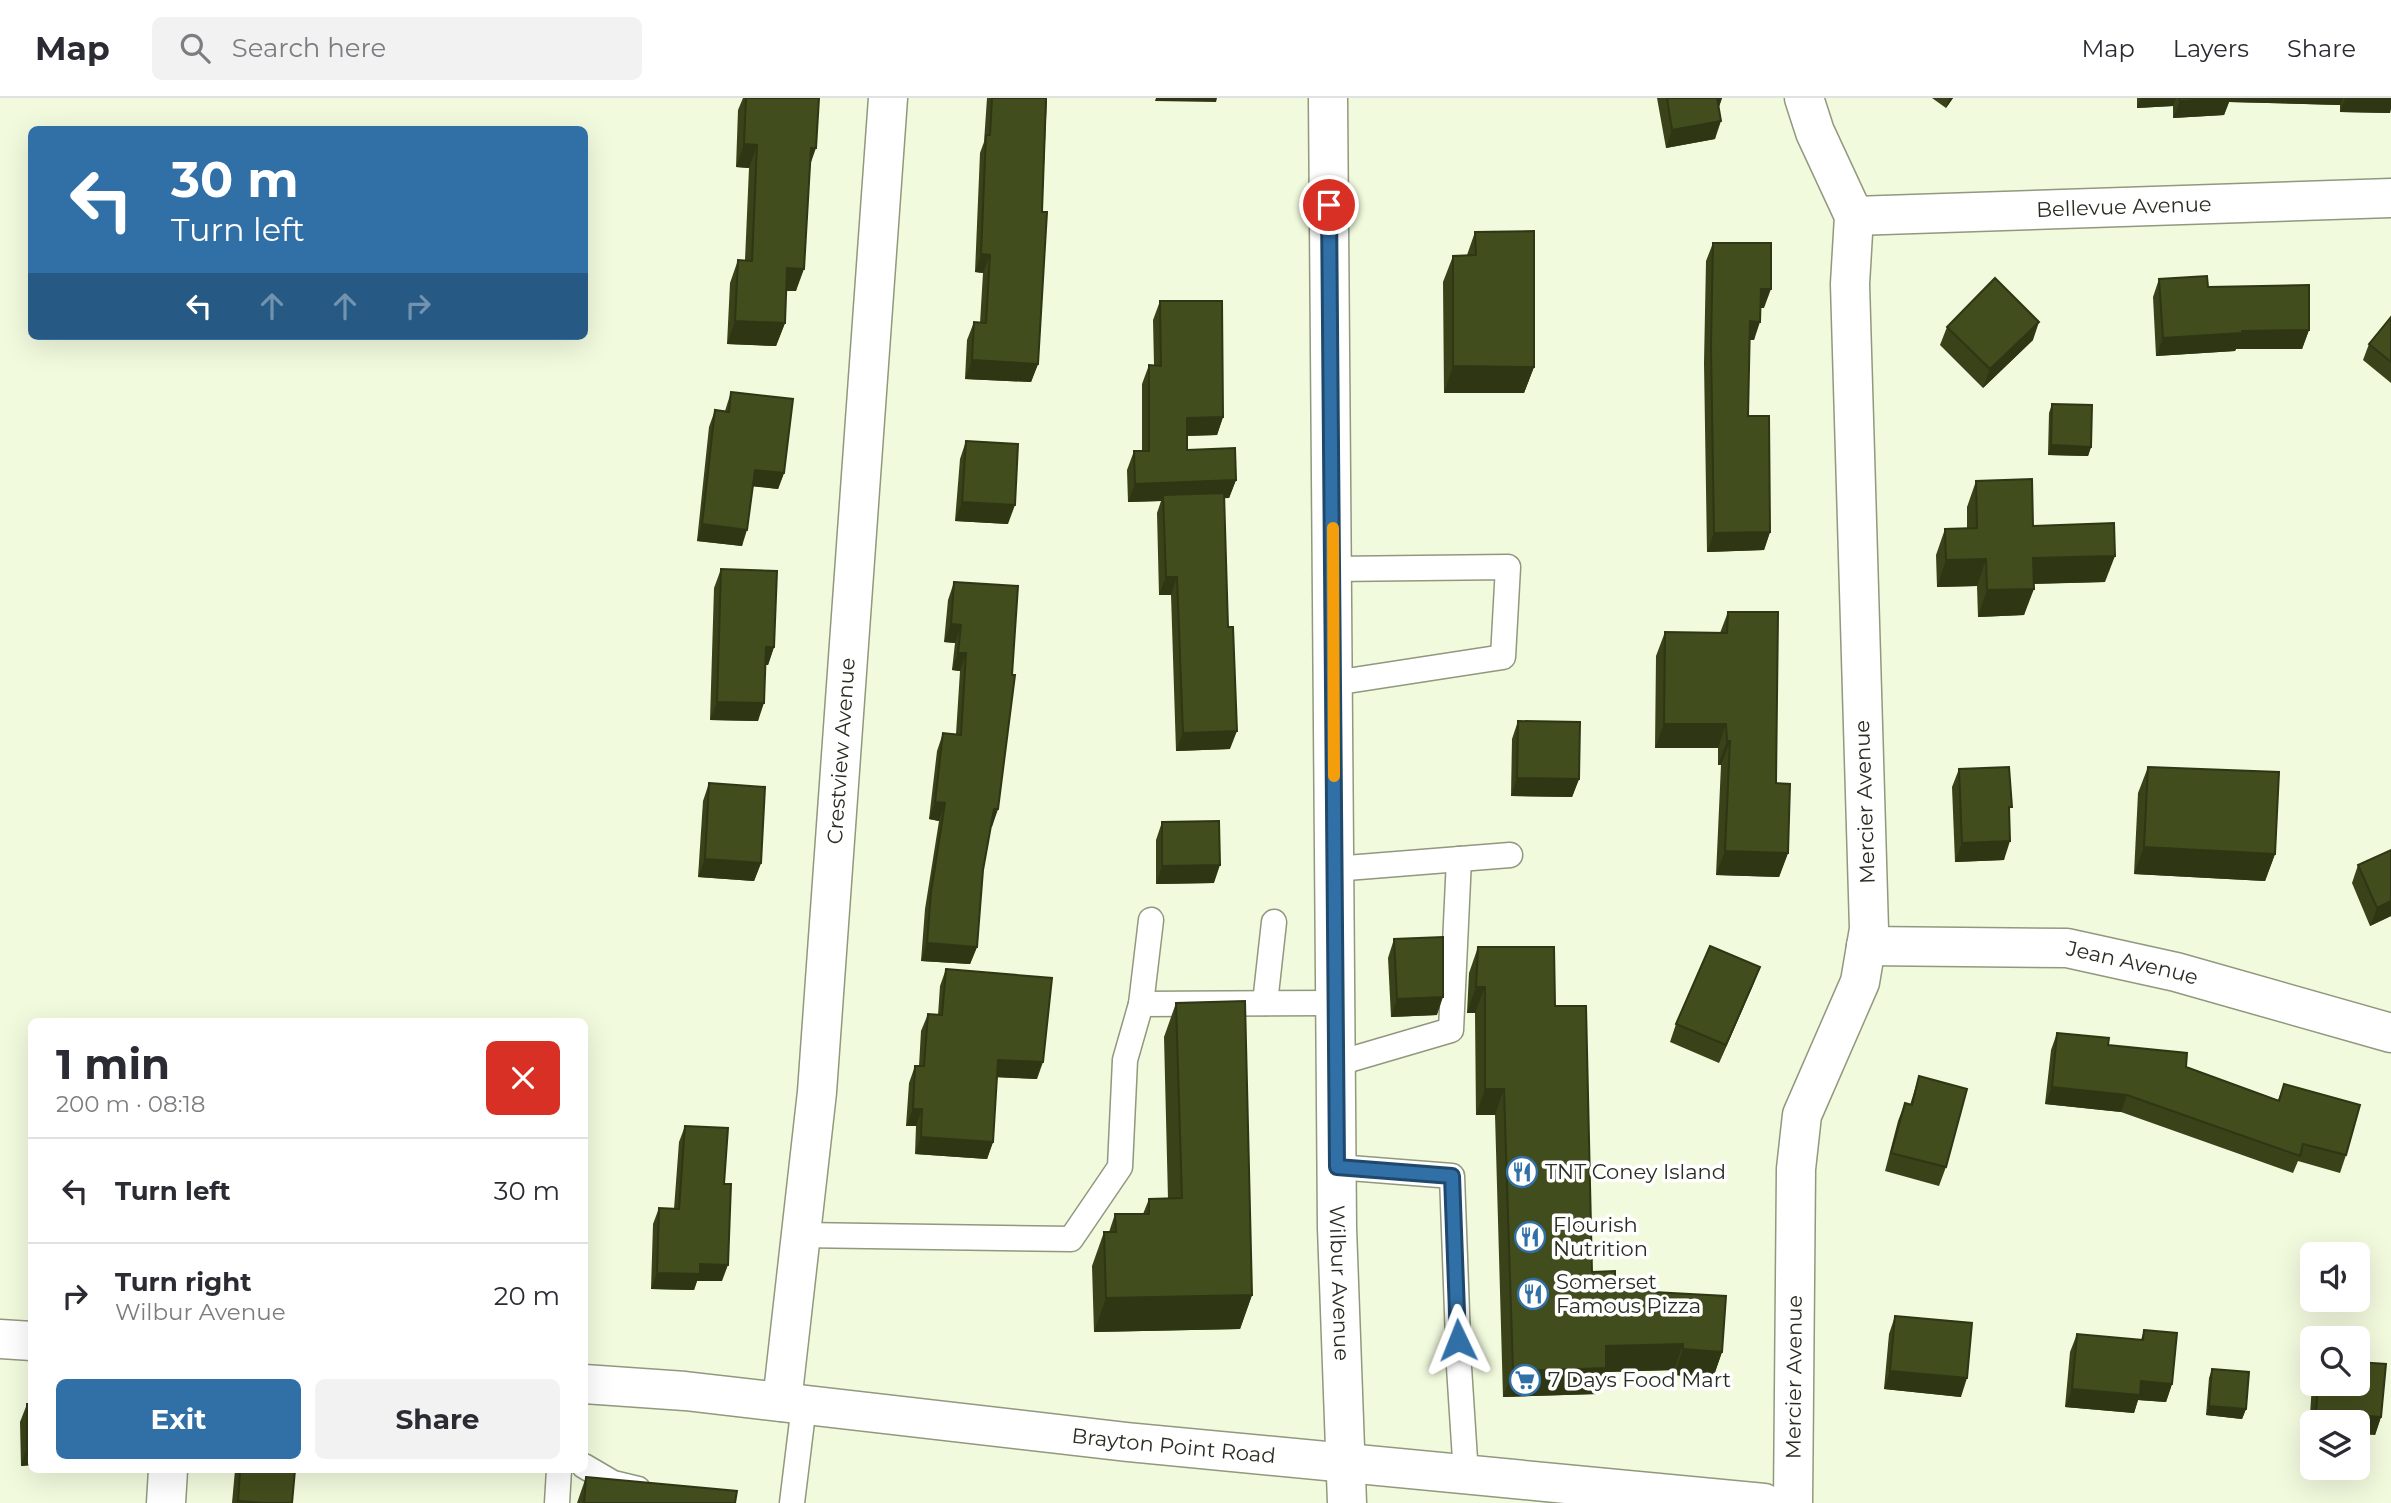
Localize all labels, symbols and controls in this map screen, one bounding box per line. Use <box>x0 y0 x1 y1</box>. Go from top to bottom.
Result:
search box <box>152 17 642 80</box>
text: Map <box>35 28 110 68</box>
icon: search <box>176 29 214 67</box>
text: Search here <box>232 32 386 64</box>
text: Map <box>2081 34 2135 63</box>
text: Layers <box>2173 34 2249 63</box>
text: Share <box>2287 34 2356 63</box>
text: 30 m <box>171 150 299 209</box>
icon: left <box>56 154 147 245</box>
pin <box>1299 175 1359 235</box>
icon: arrive <box>1310 186 1348 224</box>
street label: Bellevue Avenue <box>2036 191 2212 222</box>
text: Turn left <box>171 210 305 249</box>
icon: left <box>180 287 218 325</box>
icon: ahead <box>253 287 291 325</box>
icon: ahead <box>326 287 364 325</box>
icon: right <box>399 287 437 325</box>
street label: Crestview Avenue <box>822 657 860 845</box>
street label: Mercier Avenue <box>1849 720 1880 884</box>
street label: Jean Avenue <box>2063 935 2201 990</box>
text: 1 min <box>56 1038 170 1090</box>
button: close <box>486 1041 560 1115</box>
text: 200 m · 08:18 <box>56 1090 206 1118</box>
restaurant icon: TNT Coney Island <box>1505 1155 1539 1189</box>
place label: TNT Coney Island <box>1545 1159 1726 1184</box>
icon: left <box>56 1172 94 1210</box>
text: Turn left <box>115 1175 231 1207</box>
text: 30 m <box>494 1175 560 1207</box>
street label: Wilbur Avenue <box>1325 1205 1355 1361</box>
place label: Flourish Nutrition <box>1553 1212 1648 1261</box>
restaurant icon: Flourish Nutrition <box>1513 1220 1547 1254</box>
map controls <box>2300 1242 2370 1480</box>
button: sound <box>2300 1242 2370 1312</box>
text: Turn right <box>115 1266 251 1298</box>
place label: Somerset Famous Pizza <box>1556 1269 1701 1318</box>
icon: right <box>56 1277 94 1315</box>
restaurant icon: Somerset Famous Pizza <box>1516 1277 1550 1311</box>
text: 20 m <box>494 1280 560 1312</box>
street label: Mercier Avenue <box>1780 1295 1807 1459</box>
text: Wilbur Avenue <box>115 1298 286 1326</box>
position arrow <box>1421 1303 1495 1377</box>
button: search <box>2300 1326 2370 1396</box>
supermarket icon: 7 Days Food Mart <box>1508 1363 1542 1397</box>
place label: 7 Days Food Mart <box>1548 1367 1731 1392</box>
button: Exit <box>56 1379 301 1459</box>
button: Share <box>315 1379 560 1459</box>
button: layers <box>2300 1410 2370 1480</box>
street label: Brayton Point Road <box>1070 1423 1277 1468</box>

